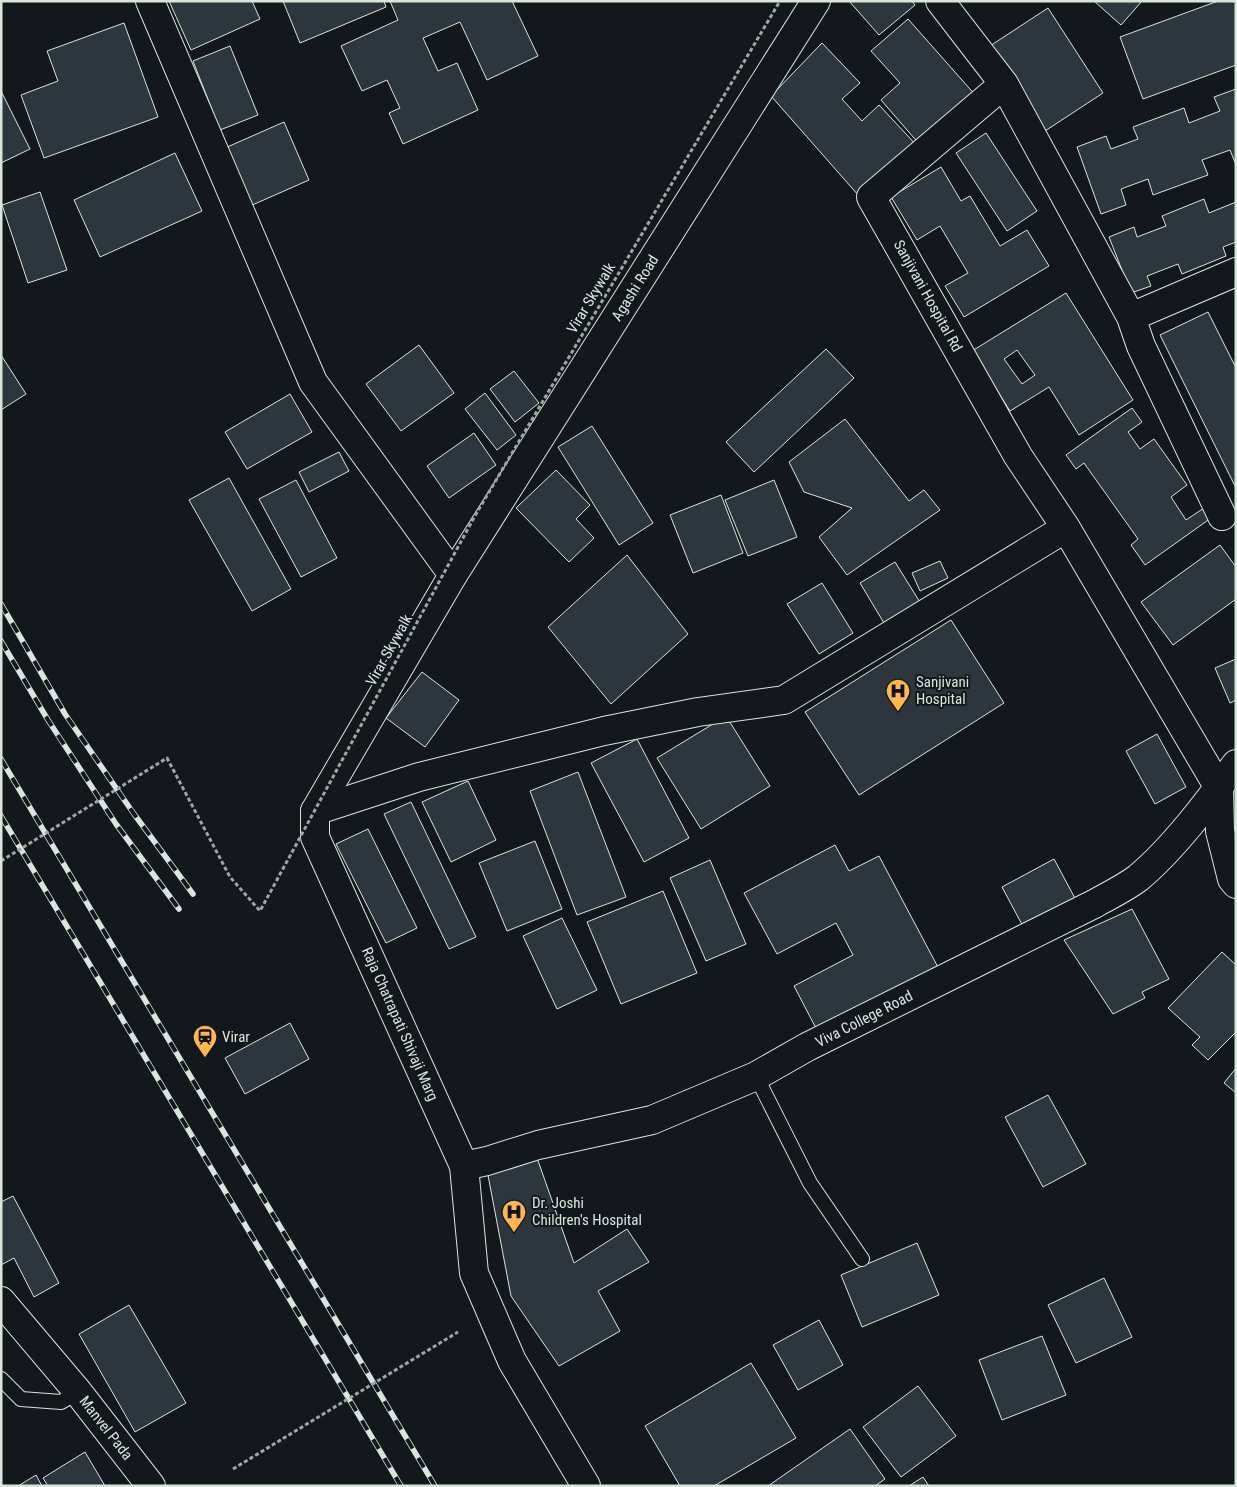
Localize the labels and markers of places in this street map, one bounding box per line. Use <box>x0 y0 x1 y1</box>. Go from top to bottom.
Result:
place label: Sanjivani Hospital <box>916 673 969 708</box>
hospital icon: Sanjivani Hospital <box>885 678 911 712</box>
station icon: Virar <box>192 1024 218 1058</box>
place label: Virar <box>222 1028 250 1046</box>
place label: Dr. Joshi Children's Hospital <box>532 1194 642 1229</box>
hospital icon: Dr. Joshi Children's Hospital <box>501 1199 527 1233</box>

